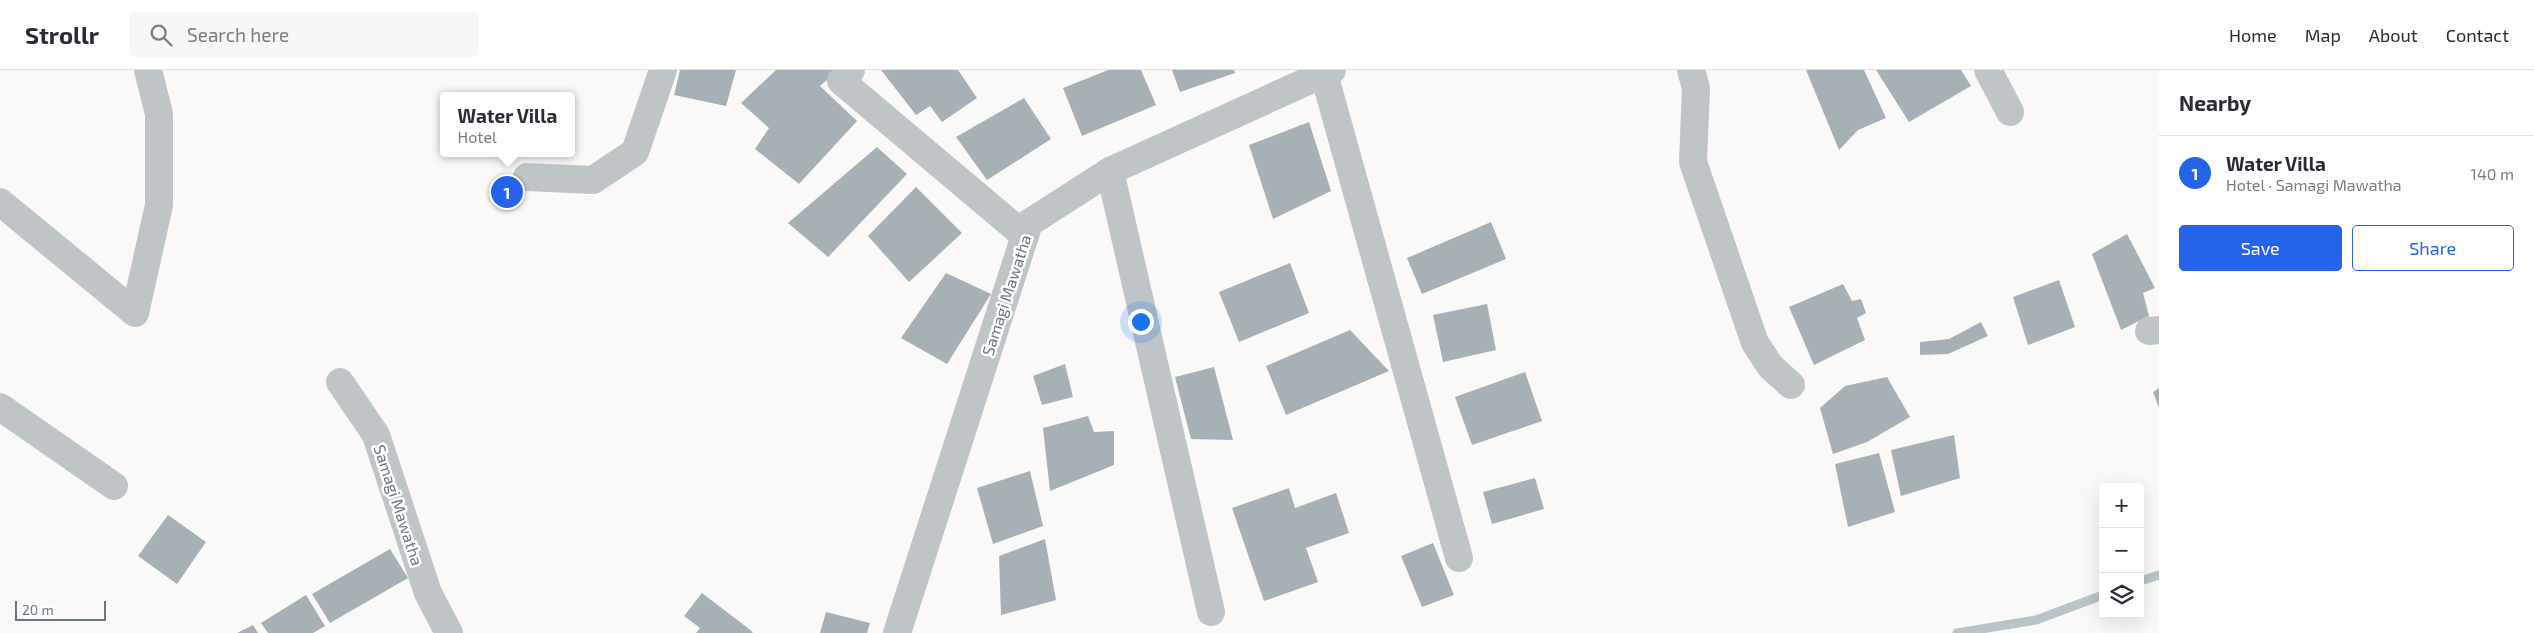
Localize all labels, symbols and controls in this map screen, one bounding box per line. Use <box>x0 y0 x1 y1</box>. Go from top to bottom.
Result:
search box <box>129 12 479 57</box>
text: Strollr <box>25 20 99 49</box>
icon: search <box>147 21 175 49</box>
text: Search here <box>187 23 289 46</box>
text: Home <box>2229 24 2277 46</box>
text: Map <box>2305 24 2341 46</box>
text: About <box>2369 24 2418 46</box>
text: Contact <box>2446 24 2509 46</box>
text: Nearby <box>2179 90 2251 115</box>
popup <box>440 92 575 157</box>
text: Water Villa <box>458 104 557 127</box>
text: Hotel <box>458 127 497 146</box>
text: Water Villa <box>2226 152 2326 175</box>
text: 1 <box>2192 164 2198 183</box>
text: 140 m <box>2471 164 2514 183</box>
pin: 1 <box>491 173 523 211</box>
text: Hotel · Samagi Mawatha <box>2226 175 2402 194</box>
button: Save <box>2179 225 2342 271</box>
button: Share <box>2352 225 2514 271</box>
street label: Samagi Mawatha <box>978 232 1034 358</box>
your location <box>1128 309 1154 335</box>
street label: Samagi Mawatha <box>371 442 427 568</box>
map controls <box>2099 483 2144 618</box>
button: + <box>2099 483 2144 528</box>
button: − <box>2099 528 2144 573</box>
button: layers <box>2099 573 2144 618</box>
scale bar <box>15 598 106 621</box>
text: 20 m <box>22 601 54 618</box>

